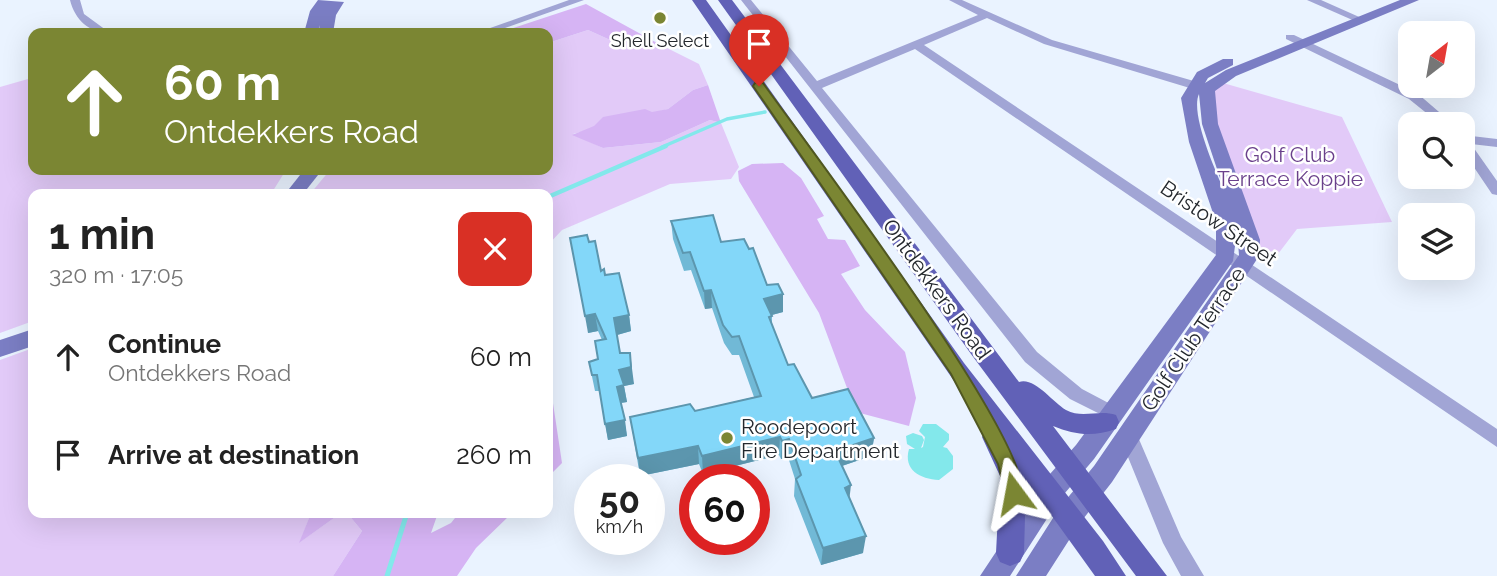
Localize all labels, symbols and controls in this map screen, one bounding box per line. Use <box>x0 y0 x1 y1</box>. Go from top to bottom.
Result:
marker: Shell Select <box>652 10 668 26</box>
pin <box>729 14 789 86</box>
north arrow <box>1398 21 1475 98</box>
map controls <box>1398 21 1475 280</box>
icon: arrive <box>740 25 778 63</box>
place label: Shell Select <box>611 30 709 51</box>
text: 60 m <box>164 54 281 111</box>
icon: ahead <box>49 56 140 147</box>
button: search <box>1398 112 1475 189</box>
text: Ontdekkers Road <box>164 113 419 150</box>
park label: Golf Club Terrace Koppie <box>1217 142 1363 191</box>
street label: Bristow Street <box>1156 175 1282 271</box>
button: layers <box>1398 203 1475 280</box>
text: 1 min <box>49 210 155 259</box>
button: close <box>458 212 532 286</box>
street label: Ontdekkers Road <box>878 214 996 364</box>
text: 320 m · 17:05 <box>49 261 183 288</box>
street label: Golf Club Terrace <box>1136 262 1250 416</box>
text: Continue <box>108 329 221 359</box>
icon: ahead <box>49 338 87 376</box>
text: 60 m <box>470 342 532 372</box>
text: Ontdekkers Road <box>108 359 291 386</box>
place label: Roodepoort Fire Department <box>741 414 900 463</box>
marker: Roodepoort Fire Department <box>719 430 735 446</box>
icon: arrive <box>49 436 87 474</box>
text: Arrive at destination <box>108 440 359 470</box>
text: 260 m <box>456 440 532 470</box>
position arrow <box>977 456 1051 530</box>
speed limit sign: 60 <box>679 464 770 555</box>
text: 50 <box>599 480 640 521</box>
text: km/h <box>596 516 643 537</box>

